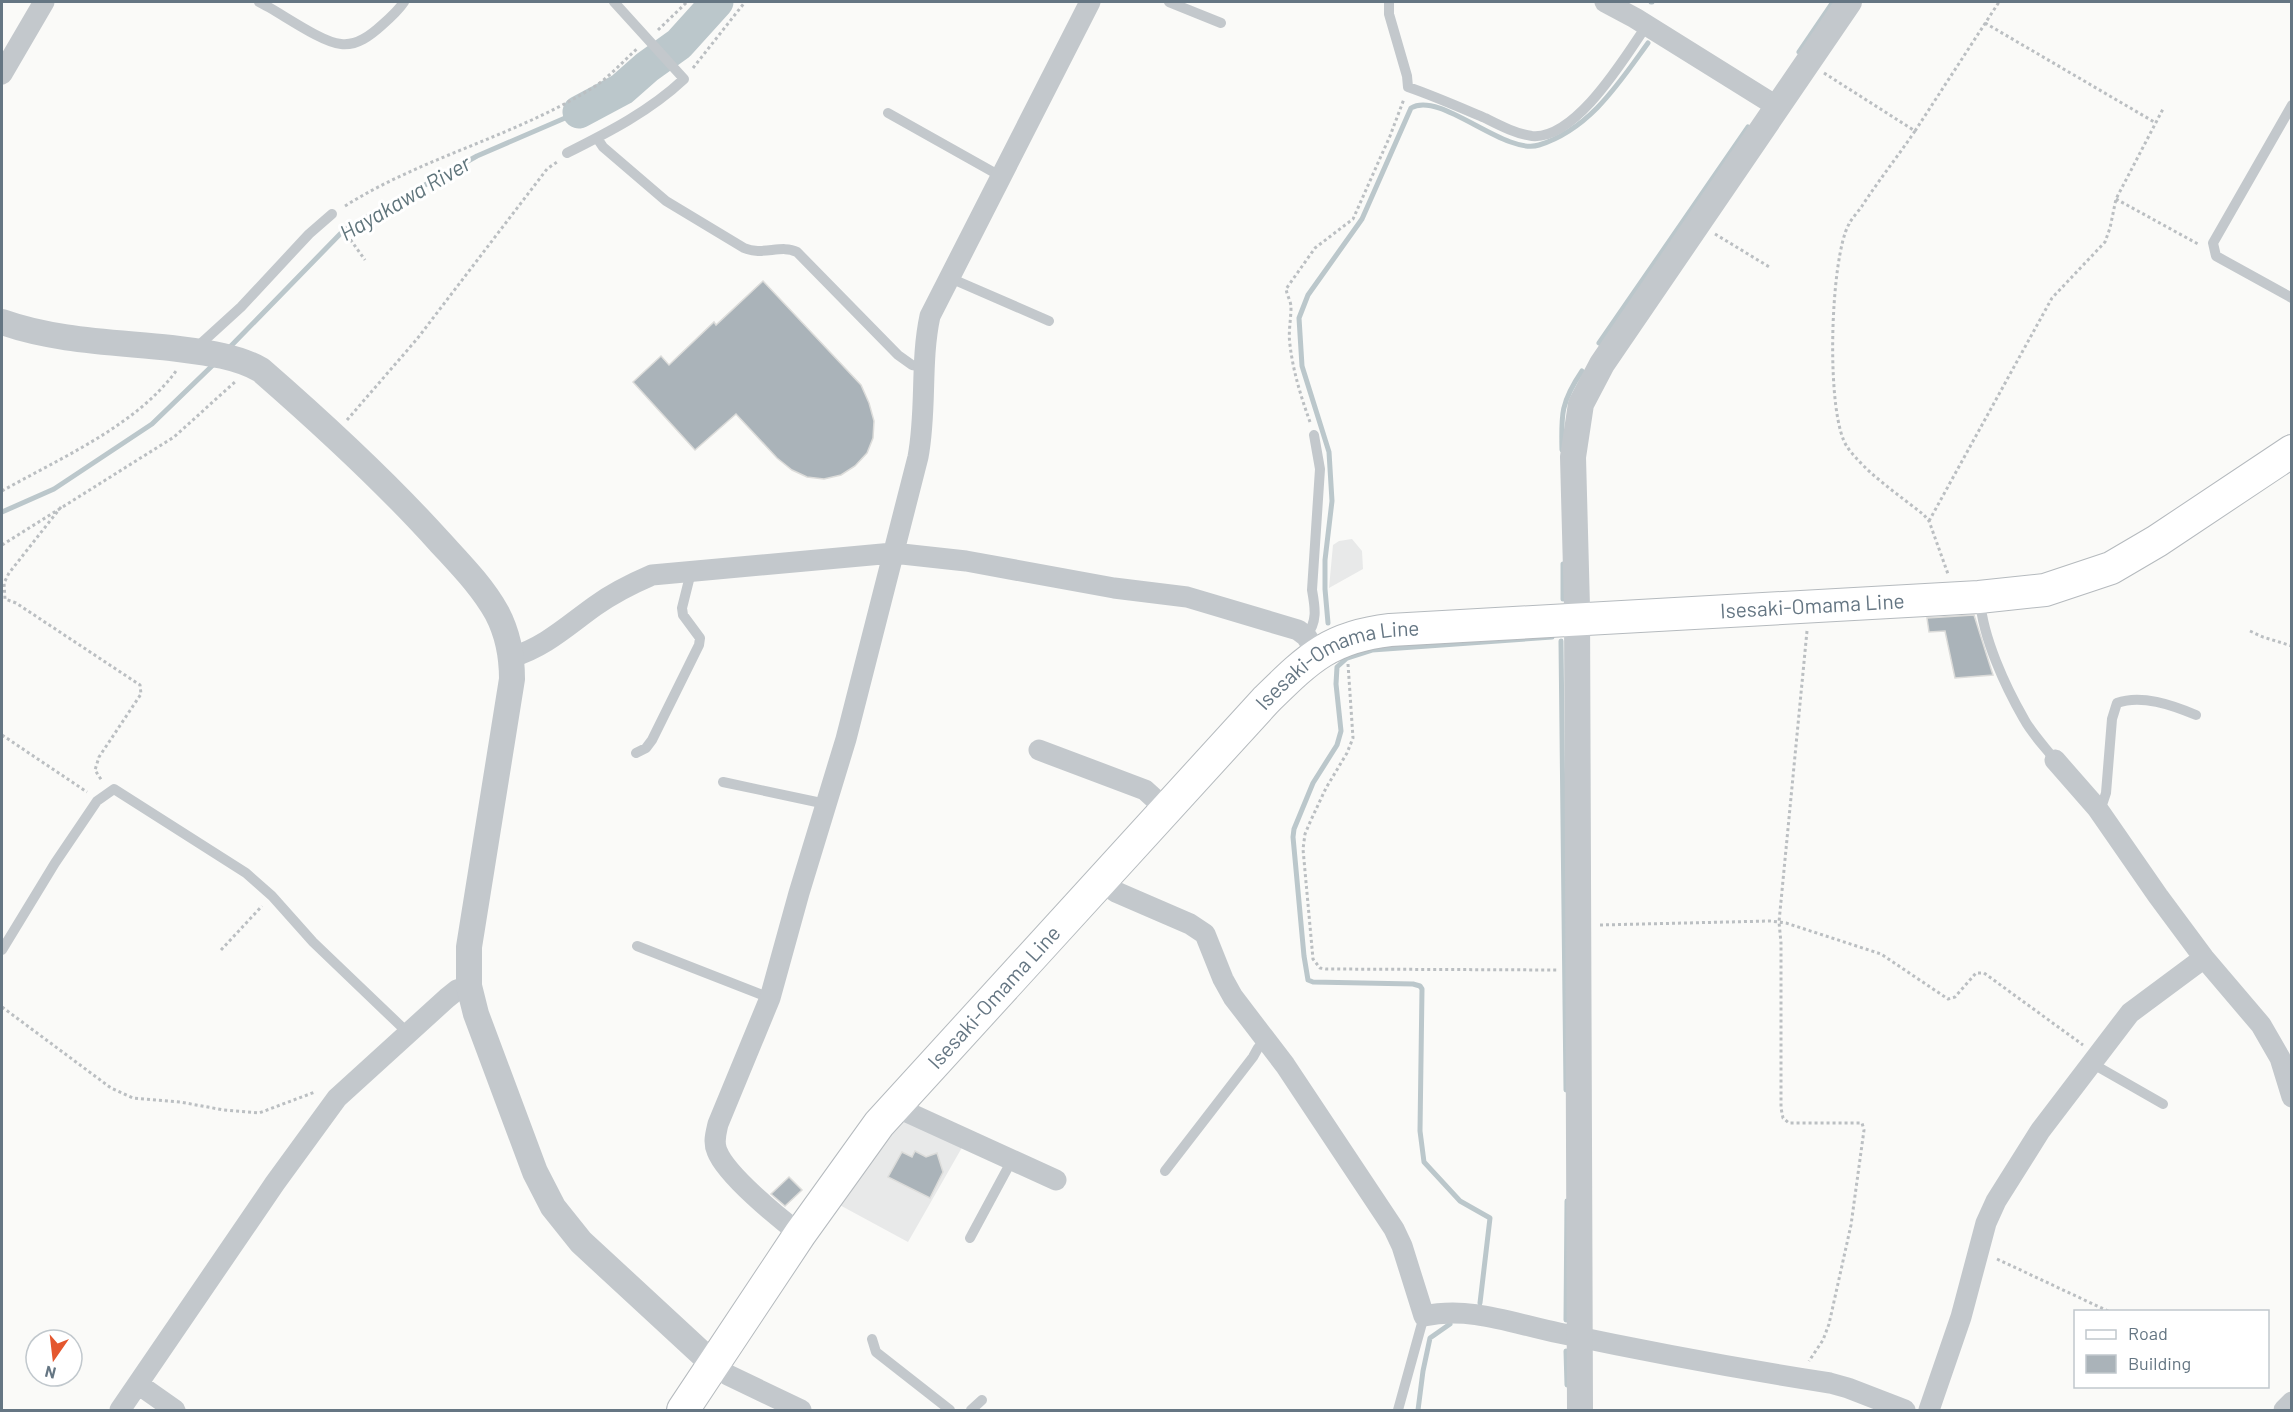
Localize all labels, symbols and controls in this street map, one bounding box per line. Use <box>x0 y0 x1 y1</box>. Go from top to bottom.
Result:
water label: Hayakawa River <box>334 149 476 245</box>
street label: Isesaki-Omama Line <box>1719 587 1905 622</box>
street label: Isesaki-Omama Line <box>1249 614 1420 714</box>
street label: Isesaki-Omama Line <box>922 920 1065 1073</box>
legend <box>2074 1310 2269 1388</box>
text: Road <box>2128 1322 2168 1344</box>
north arrow <box>24 1328 84 1388</box>
text: Building <box>2128 1352 2191 1374</box>
text: N <box>43 1363 58 1384</box>

